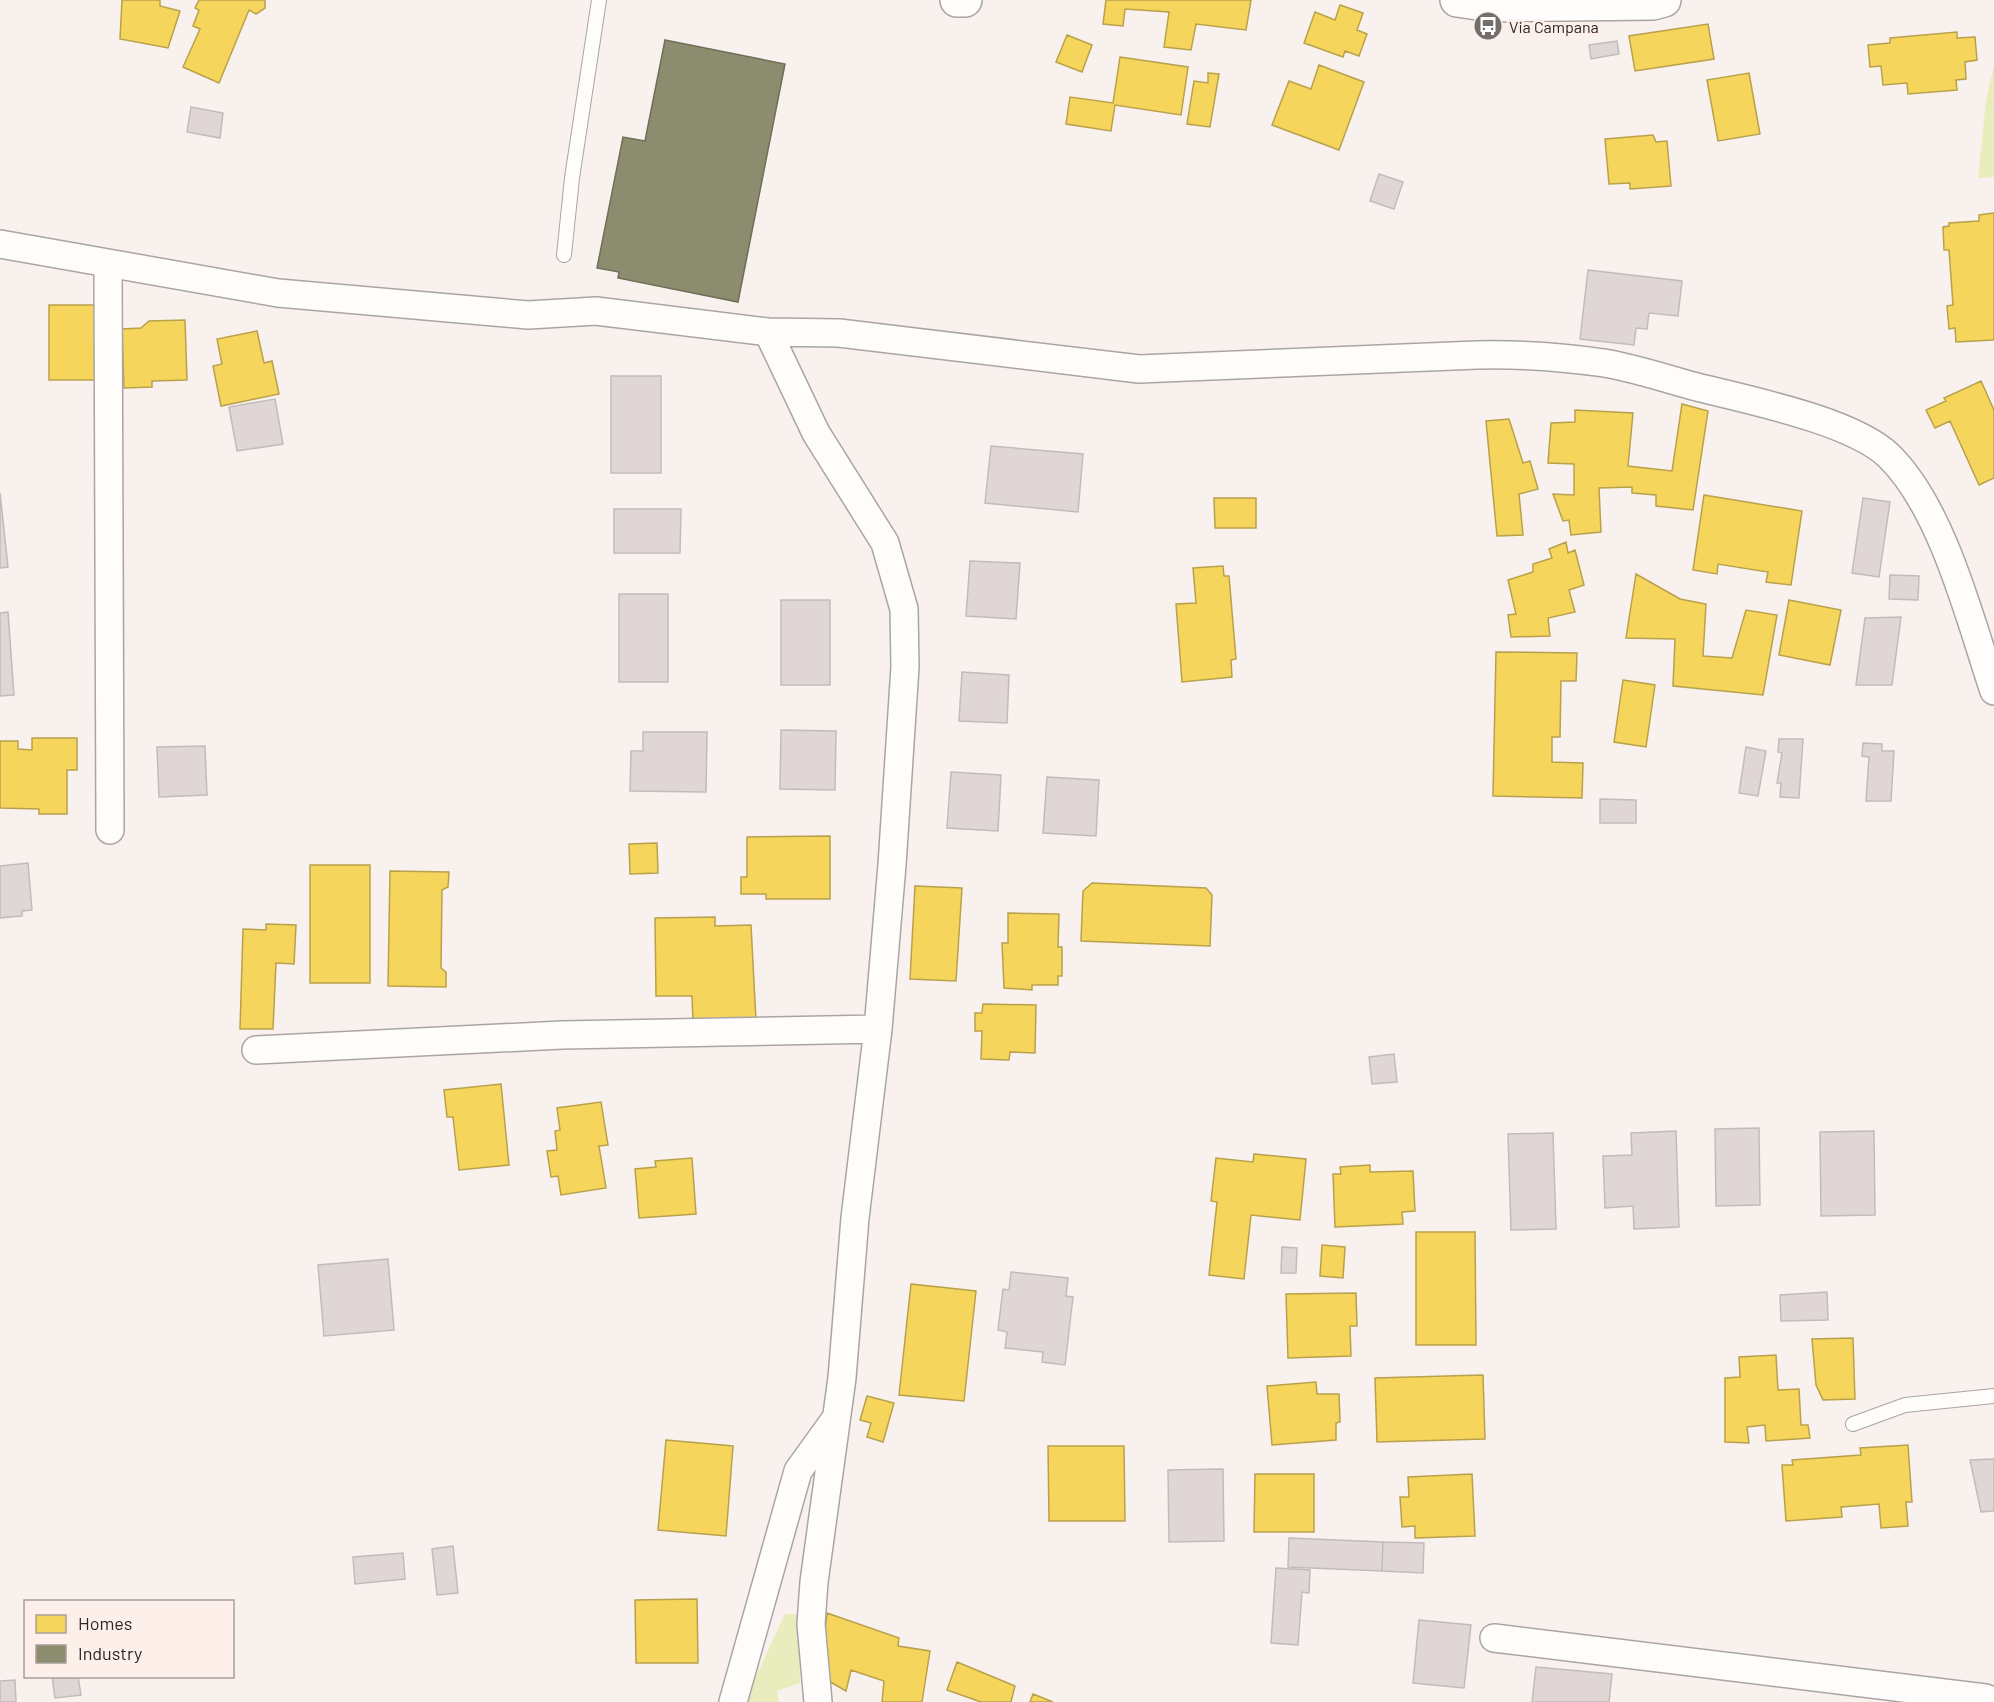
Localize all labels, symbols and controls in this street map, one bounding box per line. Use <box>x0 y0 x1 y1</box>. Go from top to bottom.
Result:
bus stop icon: Via Campana <box>1472 10 1504 42</box>
place label: Via Campana <box>1509 17 1599 36</box>
legend <box>24 1600 234 1678</box>
text: Homes <box>78 1612 132 1634</box>
text: Industry <box>78 1642 142 1664</box>

